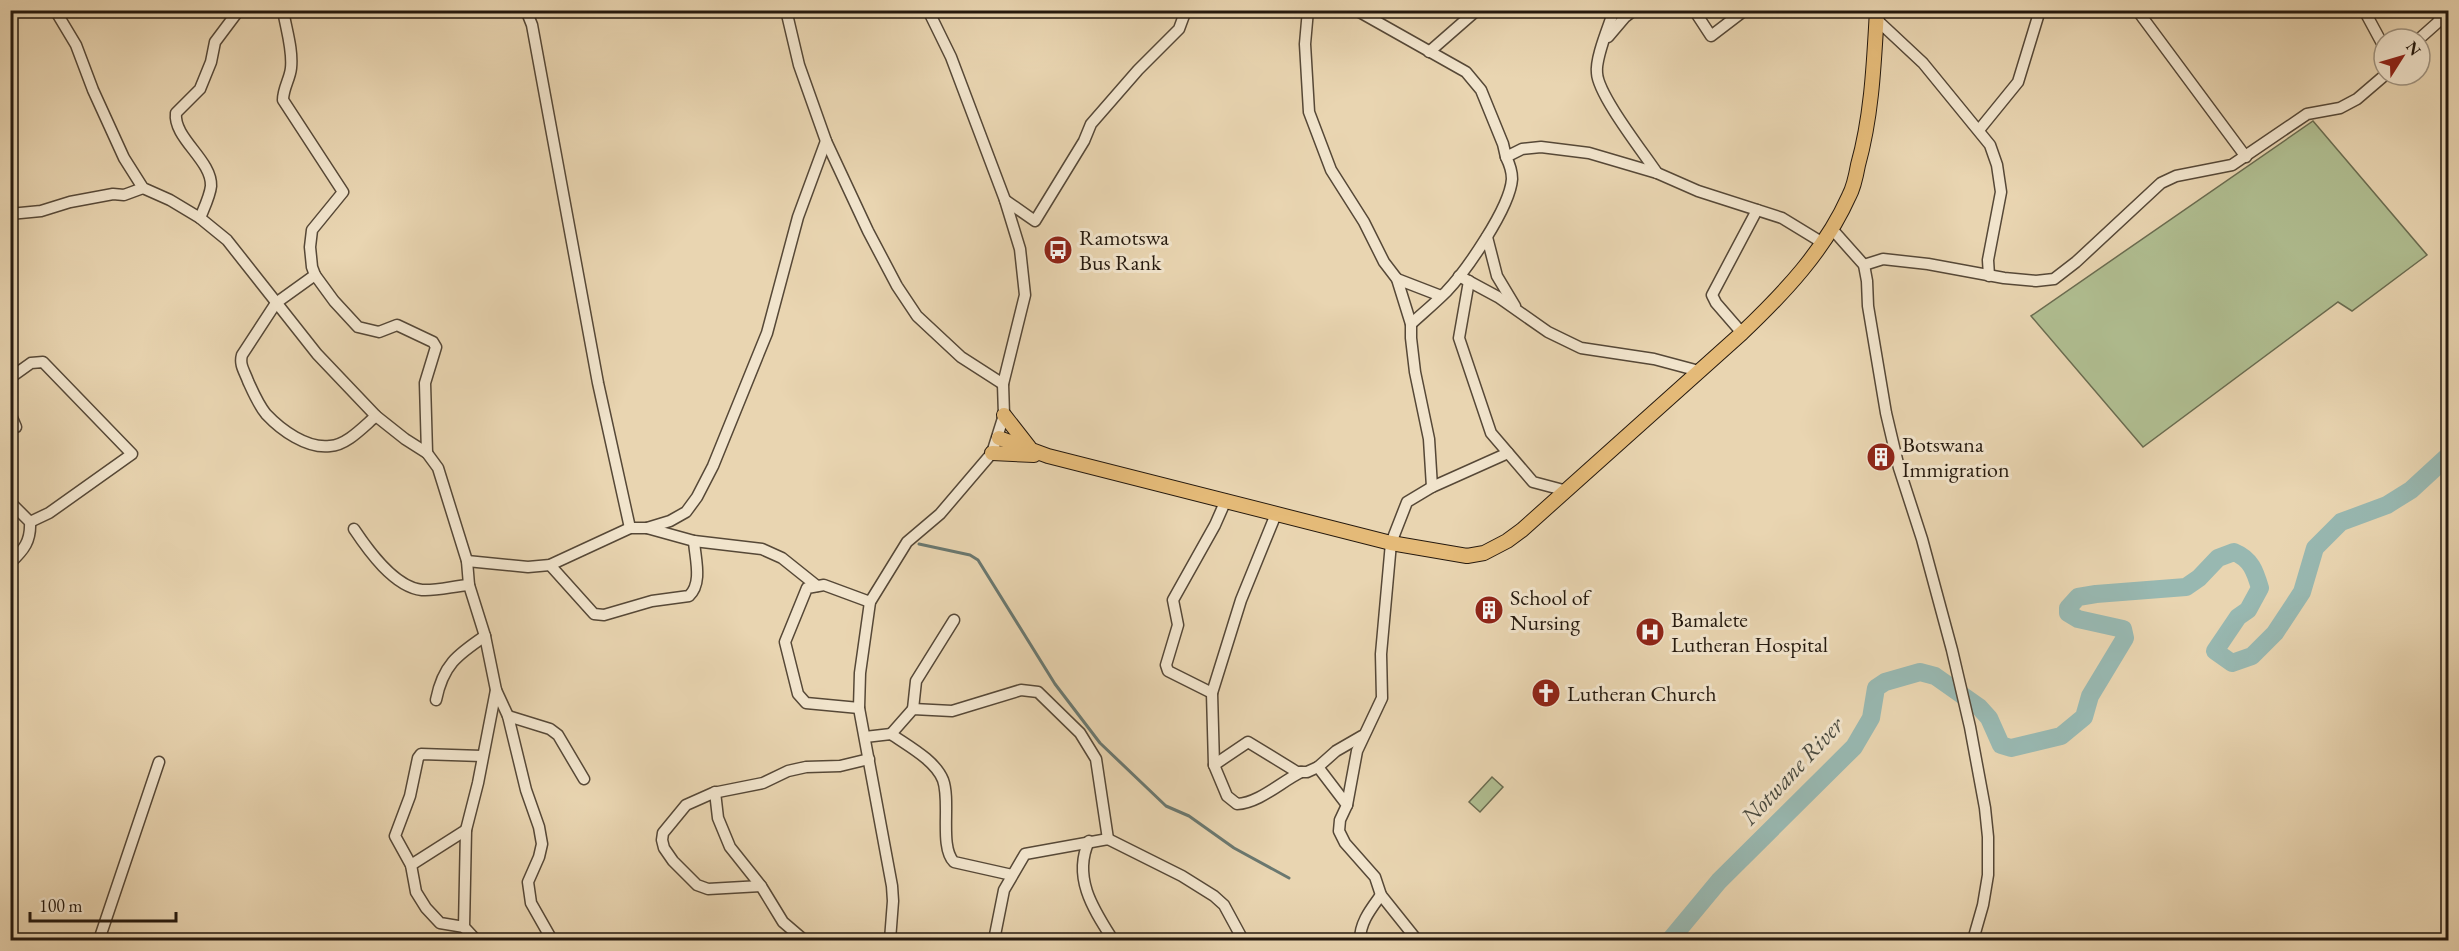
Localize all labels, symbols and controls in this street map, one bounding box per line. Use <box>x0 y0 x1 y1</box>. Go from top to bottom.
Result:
north arrow <box>2372 27 2432 87</box>
text: N <box>2401 37 2426 60</box>
place label: Ramotswa Bus Rank <box>1079 223 1169 277</box>
bus stop icon: Ramotswa Bus Rank <box>1042 234 1074 266</box>
place label: Botswana Immigration <box>1902 430 2010 484</box>
building icon: Botswana Immigration <box>1865 441 1897 473</box>
place label: School of Nursing <box>1510 583 1593 637</box>
building icon: School of Nursing <box>1473 594 1505 626</box>
place label: Bamalete Lutheran Hospital <box>1671 605 1828 659</box>
hospital icon: Bamalete Lutheran Hospital <box>1634 616 1666 648</box>
church icon: Lutheran Church <box>1530 677 1562 709</box>
place label: Lutheran Church <box>1567 679 1717 708</box>
water label: Notwane River <box>1733 709 1851 832</box>
scale bar <box>30 885 176 923</box>
text: 100 m <box>39 894 83 917</box>

